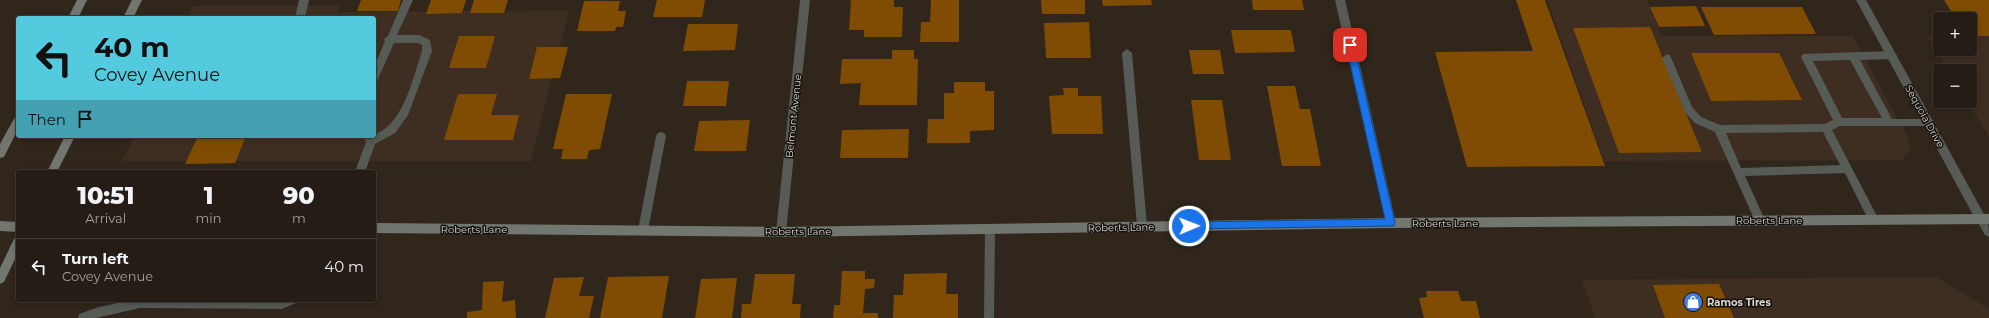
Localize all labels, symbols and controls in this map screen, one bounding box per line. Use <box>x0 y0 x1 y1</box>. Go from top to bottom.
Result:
map controls <box>1933 12 1977 108</box>
button: + <box>1933 12 1977 56</box>
pin <box>1333 28 1367 62</box>
text: 40 m <box>94 30 170 64</box>
icon: left <box>28 32 80 84</box>
icon: arrive <box>1339 34 1361 56</box>
text: Covey Avenue <box>94 64 220 86</box>
button: − <box>1933 64 1977 108</box>
street label: Belmont Avenue <box>783 73 804 159</box>
street label: Sequoia Drive <box>1902 83 1947 150</box>
icon: arrive <box>74 108 96 130</box>
text: Then <box>28 110 66 129</box>
text: 10:51 <box>77 181 134 210</box>
text: 1 <box>204 181 213 210</box>
text: 90 <box>283 181 315 210</box>
position arrow <box>1168 205 1210 247</box>
text: Arrival <box>85 210 126 226</box>
text: min <box>196 210 222 226</box>
text: m <box>292 210 306 226</box>
street label: Roberts Lane <box>1736 214 1802 227</box>
street label: Roberts Lane <box>1412 217 1478 230</box>
street label: Roberts Lane <box>1088 220 1154 235</box>
street label: Roberts Lane <box>441 223 507 236</box>
street label: Roberts Lane <box>765 225 831 238</box>
text: Turn left <box>62 249 129 268</box>
icon: left <box>28 256 50 278</box>
text: 40 m <box>324 257 364 276</box>
text: Covey Avenue <box>62 268 153 284</box>
shop icon: Ramos Tires <box>1682 291 1704 313</box>
place label: Ramos Tires <box>1707 296 1771 309</box>

